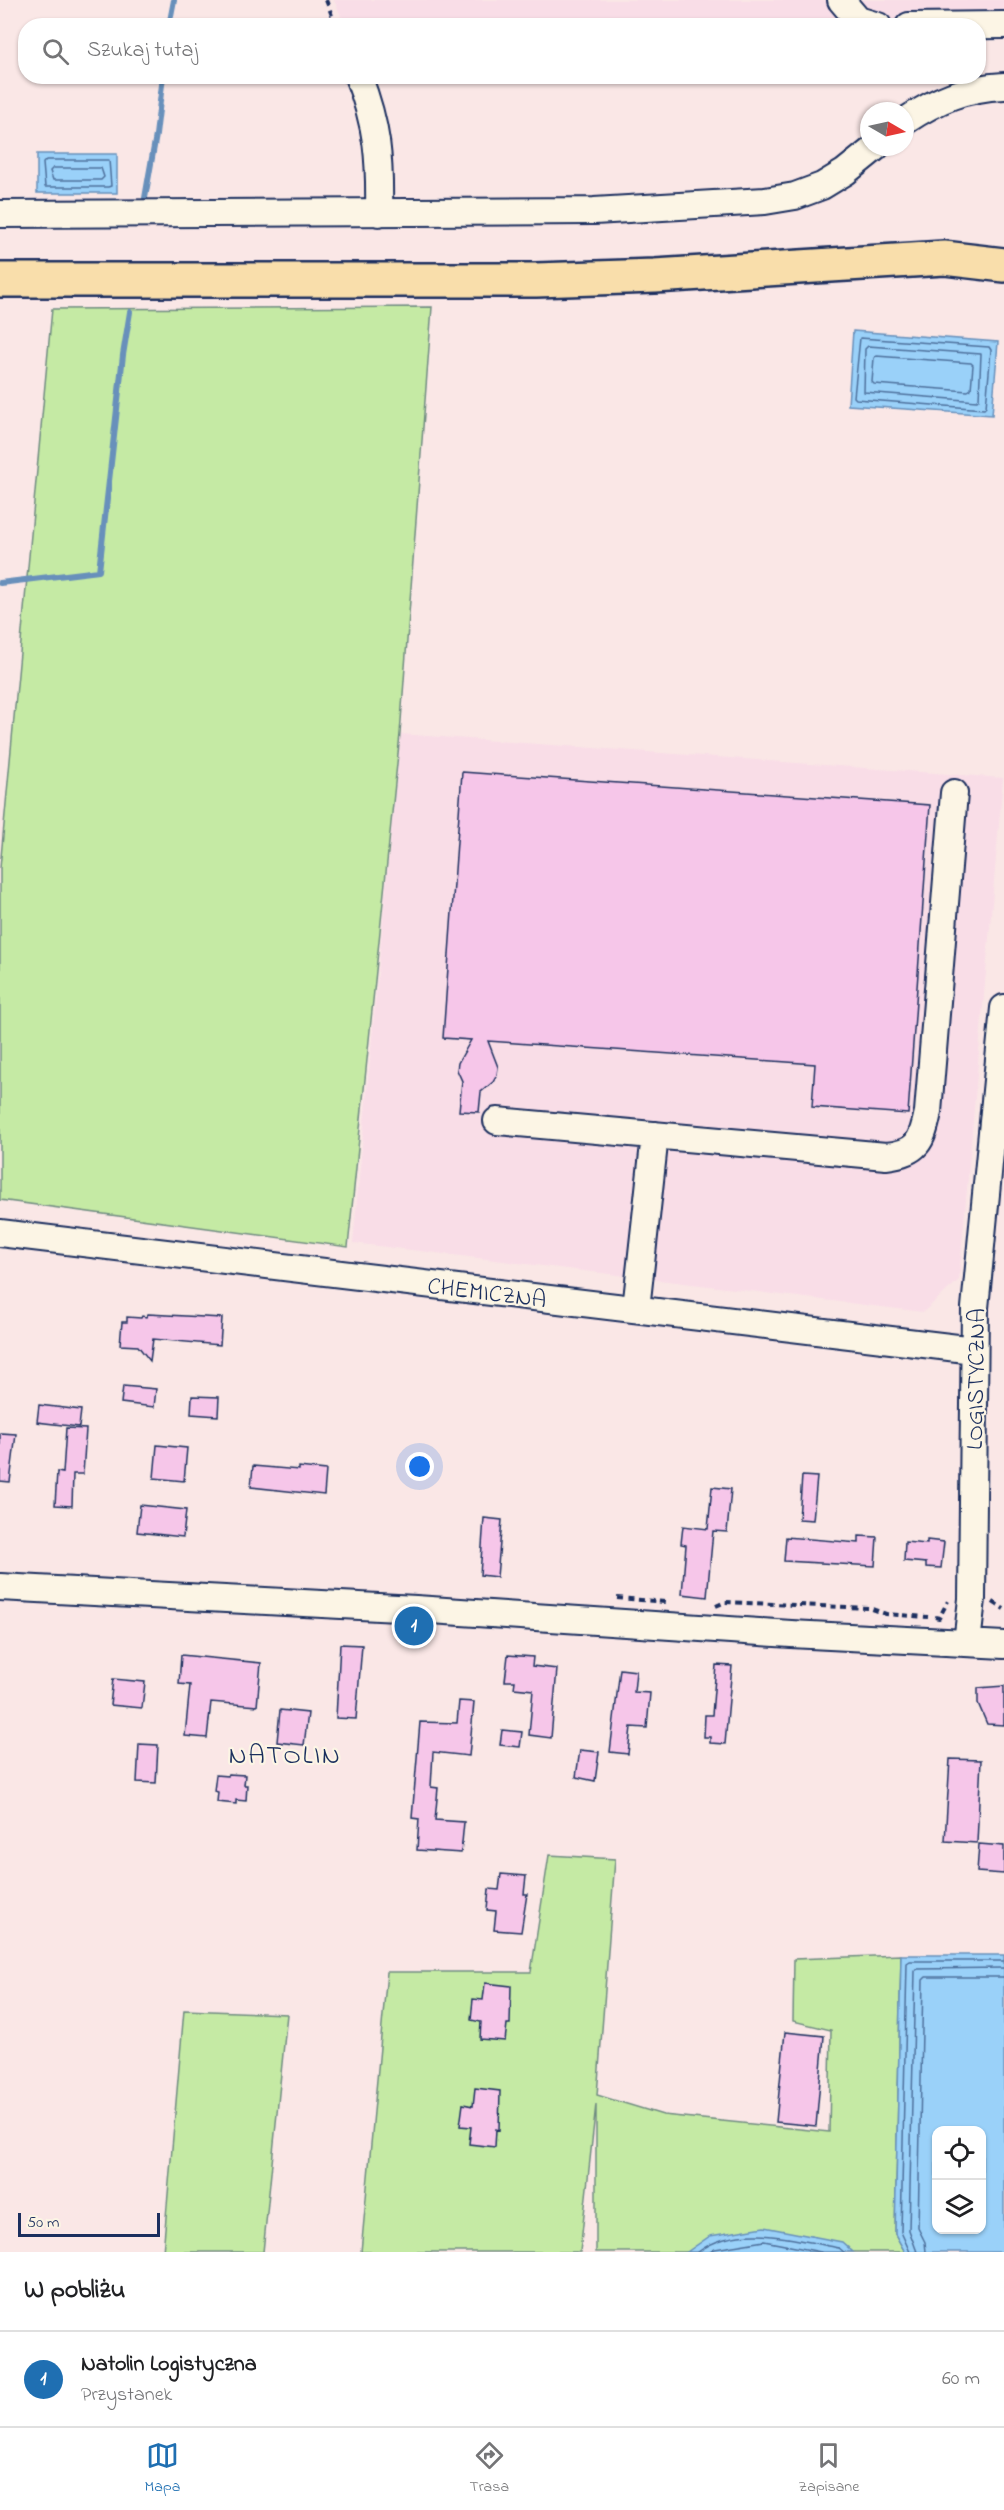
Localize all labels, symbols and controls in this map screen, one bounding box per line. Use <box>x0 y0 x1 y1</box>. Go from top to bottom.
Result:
search box <box>18 18 986 84</box>
icon: search <box>39 35 72 68</box>
text: Szukaj tutaj <box>87 35 198 67</box>
north arrow <box>860 102 914 156</box>
street label: CHEMICZNA <box>425 1270 548 1319</box>
street label: LOGISTYCZNA <box>959 1308 996 1450</box>
your location <box>405 1452 434 1481</box>
pin: 1 <box>394 1604 434 1648</box>
district label: NATOLIN <box>228 1737 342 1776</box>
map controls <box>932 2126 986 2234</box>
button: locate <box>932 2126 986 2180</box>
button: layers <box>932 2180 986 2234</box>
scale bar <box>18 2210 160 2238</box>
text: 50 m <box>27 2211 59 2235</box>
text: W pobliżu <box>24 2272 125 2310</box>
text: Natolin Logistyczna <box>81 2349 257 2381</box>
text: 1 <box>40 2365 47 2394</box>
text: 60 m <box>942 2365 980 2394</box>
text: Przystanek <box>81 2381 172 2410</box>
tab: Mapa <box>145 2439 180 2499</box>
tab: Trasa <box>469 2439 509 2499</box>
tab: Zapisane <box>798 2439 859 2499</box>

